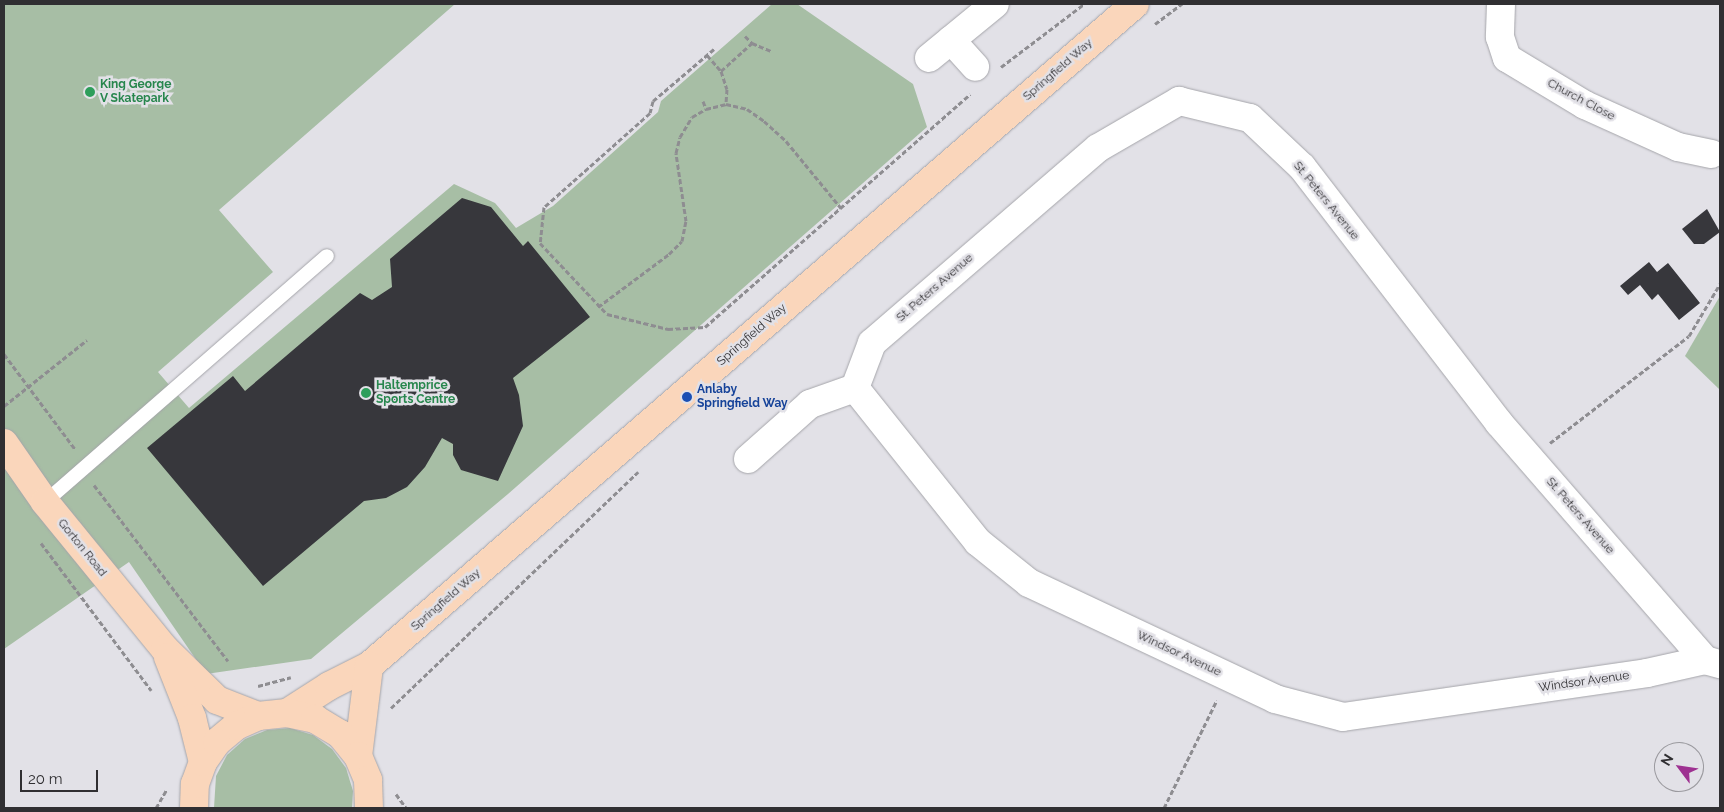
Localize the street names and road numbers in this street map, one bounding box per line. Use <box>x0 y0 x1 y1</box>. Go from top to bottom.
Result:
street label: Springfield Way <box>1020 36 1096 104</box>
street label: Church Close <box>1545 76 1617 124</box>
street label: St. Peters Avenue <box>1290 159 1362 243</box>
street label: St. Peters Avenue <box>894 251 976 325</box>
street label: Springfield Way <box>714 301 790 369</box>
street label: St. Peters Avenue <box>1543 475 1617 557</box>
street label: Gorton Road <box>54 516 110 580</box>
street label: Springfield Way <box>408 566 484 634</box>
street label: Windsor Avenue <box>1134 628 1224 680</box>
street label: Windsor Avenue <box>1537 668 1631 696</box>

